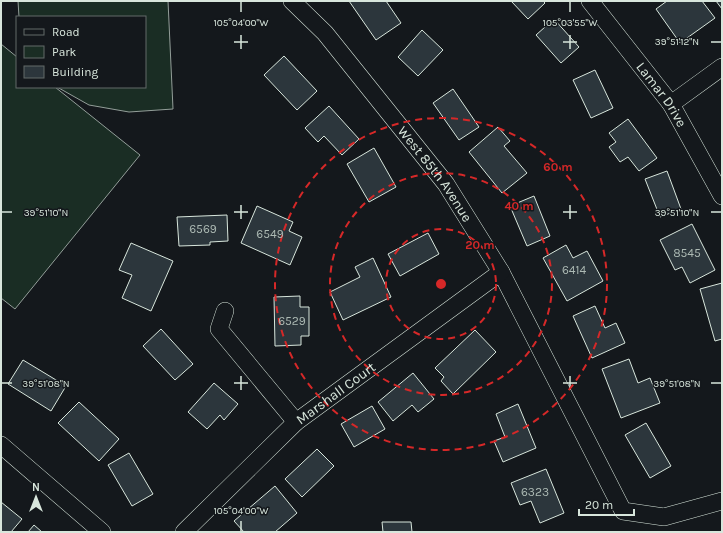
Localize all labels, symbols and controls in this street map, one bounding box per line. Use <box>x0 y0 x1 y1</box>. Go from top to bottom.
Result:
legend <box>16 16 146 88</box>
text: 105°04'00"W <box>213 17 269 29</box>
text: 105°03'55"W <box>543 17 597 29</box>
text: Road <box>52 25 80 39</box>
text: 39°51'12"N <box>655 36 699 48</box>
text: Park <box>52 45 77 59</box>
street label: Lamar Drive <box>633 59 691 130</box>
text: Building <box>52 65 99 79</box>
street label: West 85th Avenue <box>394 123 476 225</box>
text: 60 m <box>543 160 573 174</box>
text: 40 m <box>504 199 534 213</box>
text: 39°51'10"N <box>24 207 68 219</box>
text: 39°51'10"N <box>655 207 699 219</box>
house number: 6569 <box>189 222 217 236</box>
house number: 6549 <box>256 227 284 241</box>
text: 20 m <box>465 238 495 252</box>
house number: 8545 <box>673 246 701 260</box>
house number: 6414 <box>562 263 586 277</box>
centre of rings <box>434 277 448 291</box>
house number: 6529 <box>278 314 306 328</box>
street label: Marshall Court <box>292 358 379 428</box>
text: 39°51'08"N <box>22 378 70 390</box>
text: 39°51'08"N <box>653 378 701 390</box>
north arrow <box>16 477 56 517</box>
text: N <box>32 481 40 494</box>
house number: 6323 <box>521 485 549 499</box>
scale bar <box>579 491 634 517</box>
text: 20 m <box>585 498 613 512</box>
text: 105°04'00"W <box>213 505 269 517</box>

